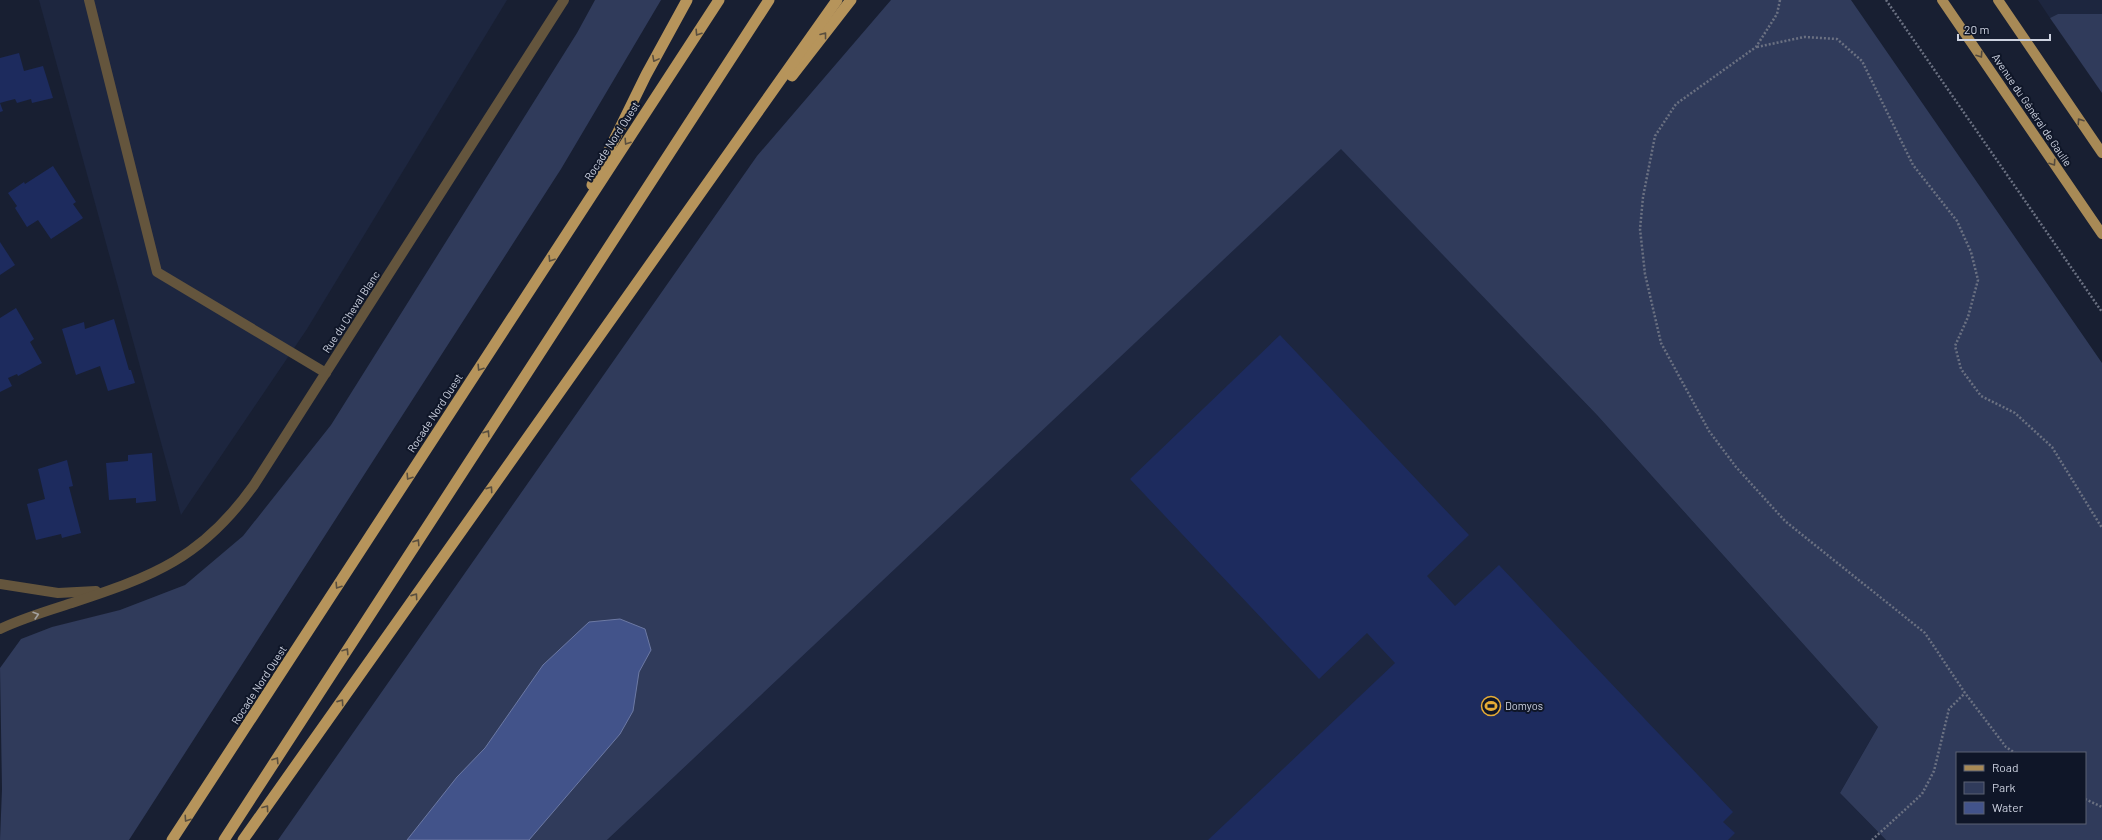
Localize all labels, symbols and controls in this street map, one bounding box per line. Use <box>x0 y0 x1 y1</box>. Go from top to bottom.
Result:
scale bar <box>1958 16 2050 42</box>
text: 20 m <box>1964 22 1990 36</box>
one-way arrow <box>695 29 703 36</box>
one-way arrow <box>819 32 827 39</box>
one-way arrow <box>1975 51 1982 58</box>
street label: Avenue du Général de Gaulle <box>1990 51 2075 169</box>
one-way arrow <box>652 55 659 62</box>
street label: Rocade Nord Ouest <box>581 99 642 183</box>
one-way arrow <box>2078 118 2085 125</box>
one-way arrow <box>625 137 632 144</box>
one-way arrow <box>2048 159 2056 166</box>
one-way arrow <box>548 255 556 262</box>
street label: Rue du Cheval Blanc <box>319 268 382 355</box>
one-way arrow <box>477 364 485 371</box>
street label: Rocade Nord Ouest <box>404 371 465 455</box>
one-way arrow <box>483 430 490 437</box>
one-way arrow <box>406 473 414 480</box>
one-way arrow <box>485 487 492 494</box>
one-way arrow <box>412 539 420 546</box>
one-way arrow <box>335 582 343 589</box>
one-way arrow <box>410 593 417 600</box>
one-way arrow <box>32 611 39 620</box>
street label: Rocade Nord Ouest <box>228 643 289 727</box>
one-way arrow <box>342 648 349 655</box>
sports icon: Domyos <box>1480 695 1502 717</box>
one-way arrow <box>336 699 344 706</box>
place label: Domyos <box>1505 699 1543 712</box>
legend <box>1956 752 2086 824</box>
one-way arrow <box>271 757 279 764</box>
text: Road <box>1992 760 2019 774</box>
text: Park <box>1992 780 2016 794</box>
text: Water <box>1992 800 2024 814</box>
one-way arrow <box>261 806 268 813</box>
one-way arrow <box>185 814 192 821</box>

